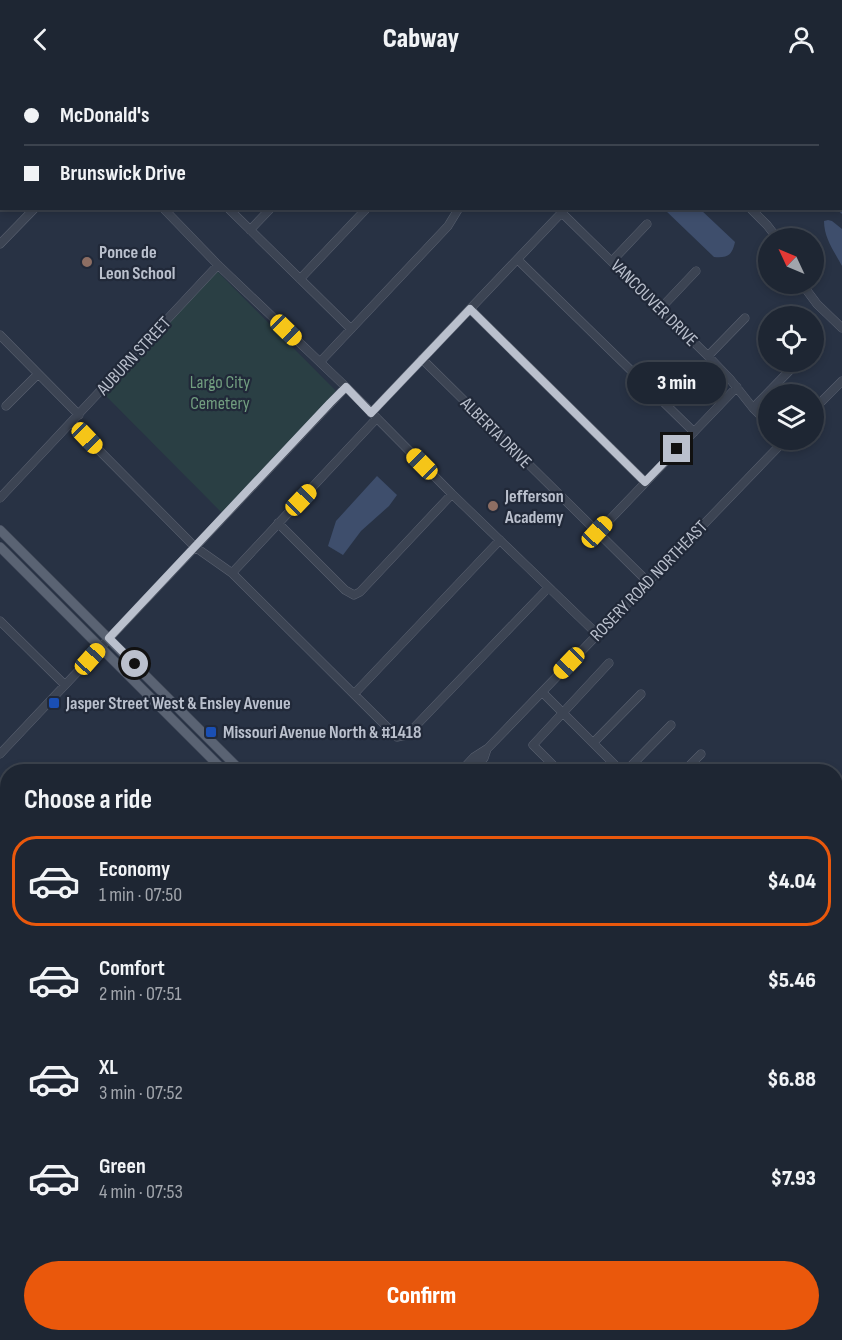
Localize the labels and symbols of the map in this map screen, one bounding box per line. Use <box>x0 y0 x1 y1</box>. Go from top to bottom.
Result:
north arrow <box>758 228 824 294</box>
place label: Ponce de Leon School <box>99 242 175 284</box>
marker: Ponce de Leon School <box>80 255 94 269</box>
street label: VANCOUVER DRIVE <box>606 255 702 351</box>
car <box>267 311 305 349</box>
street label: AUBURN STREET <box>92 313 175 400</box>
callout: 3 min <box>628 362 726 404</box>
park label: Largo City Cemetery <box>190 372 250 414</box>
street label: ALBERTA DRIVE <box>456 393 536 473</box>
car <box>68 419 106 457</box>
route end <box>663 435 690 462</box>
car <box>403 445 441 483</box>
car <box>282 481 320 519</box>
place label: Jefferson Academy <box>504 486 564 528</box>
marker: Jefferson Academy <box>486 499 500 513</box>
car <box>578 513 616 551</box>
street label: ROSERY ROAD NORTHEAST <box>586 516 712 646</box>
car <box>71 640 109 678</box>
car <box>550 644 588 682</box>
route start <box>121 650 148 677</box>
place label: Jasper Street West & Ensley Avenue <box>65 693 291 714</box>
marker: Jasper Street West & Ensley Avenue <box>47 696 61 710</box>
place label: Missouri Avenue North & #1418 <box>223 722 421 743</box>
marker: Missouri Avenue North & #1418 <box>204 725 218 739</box>

